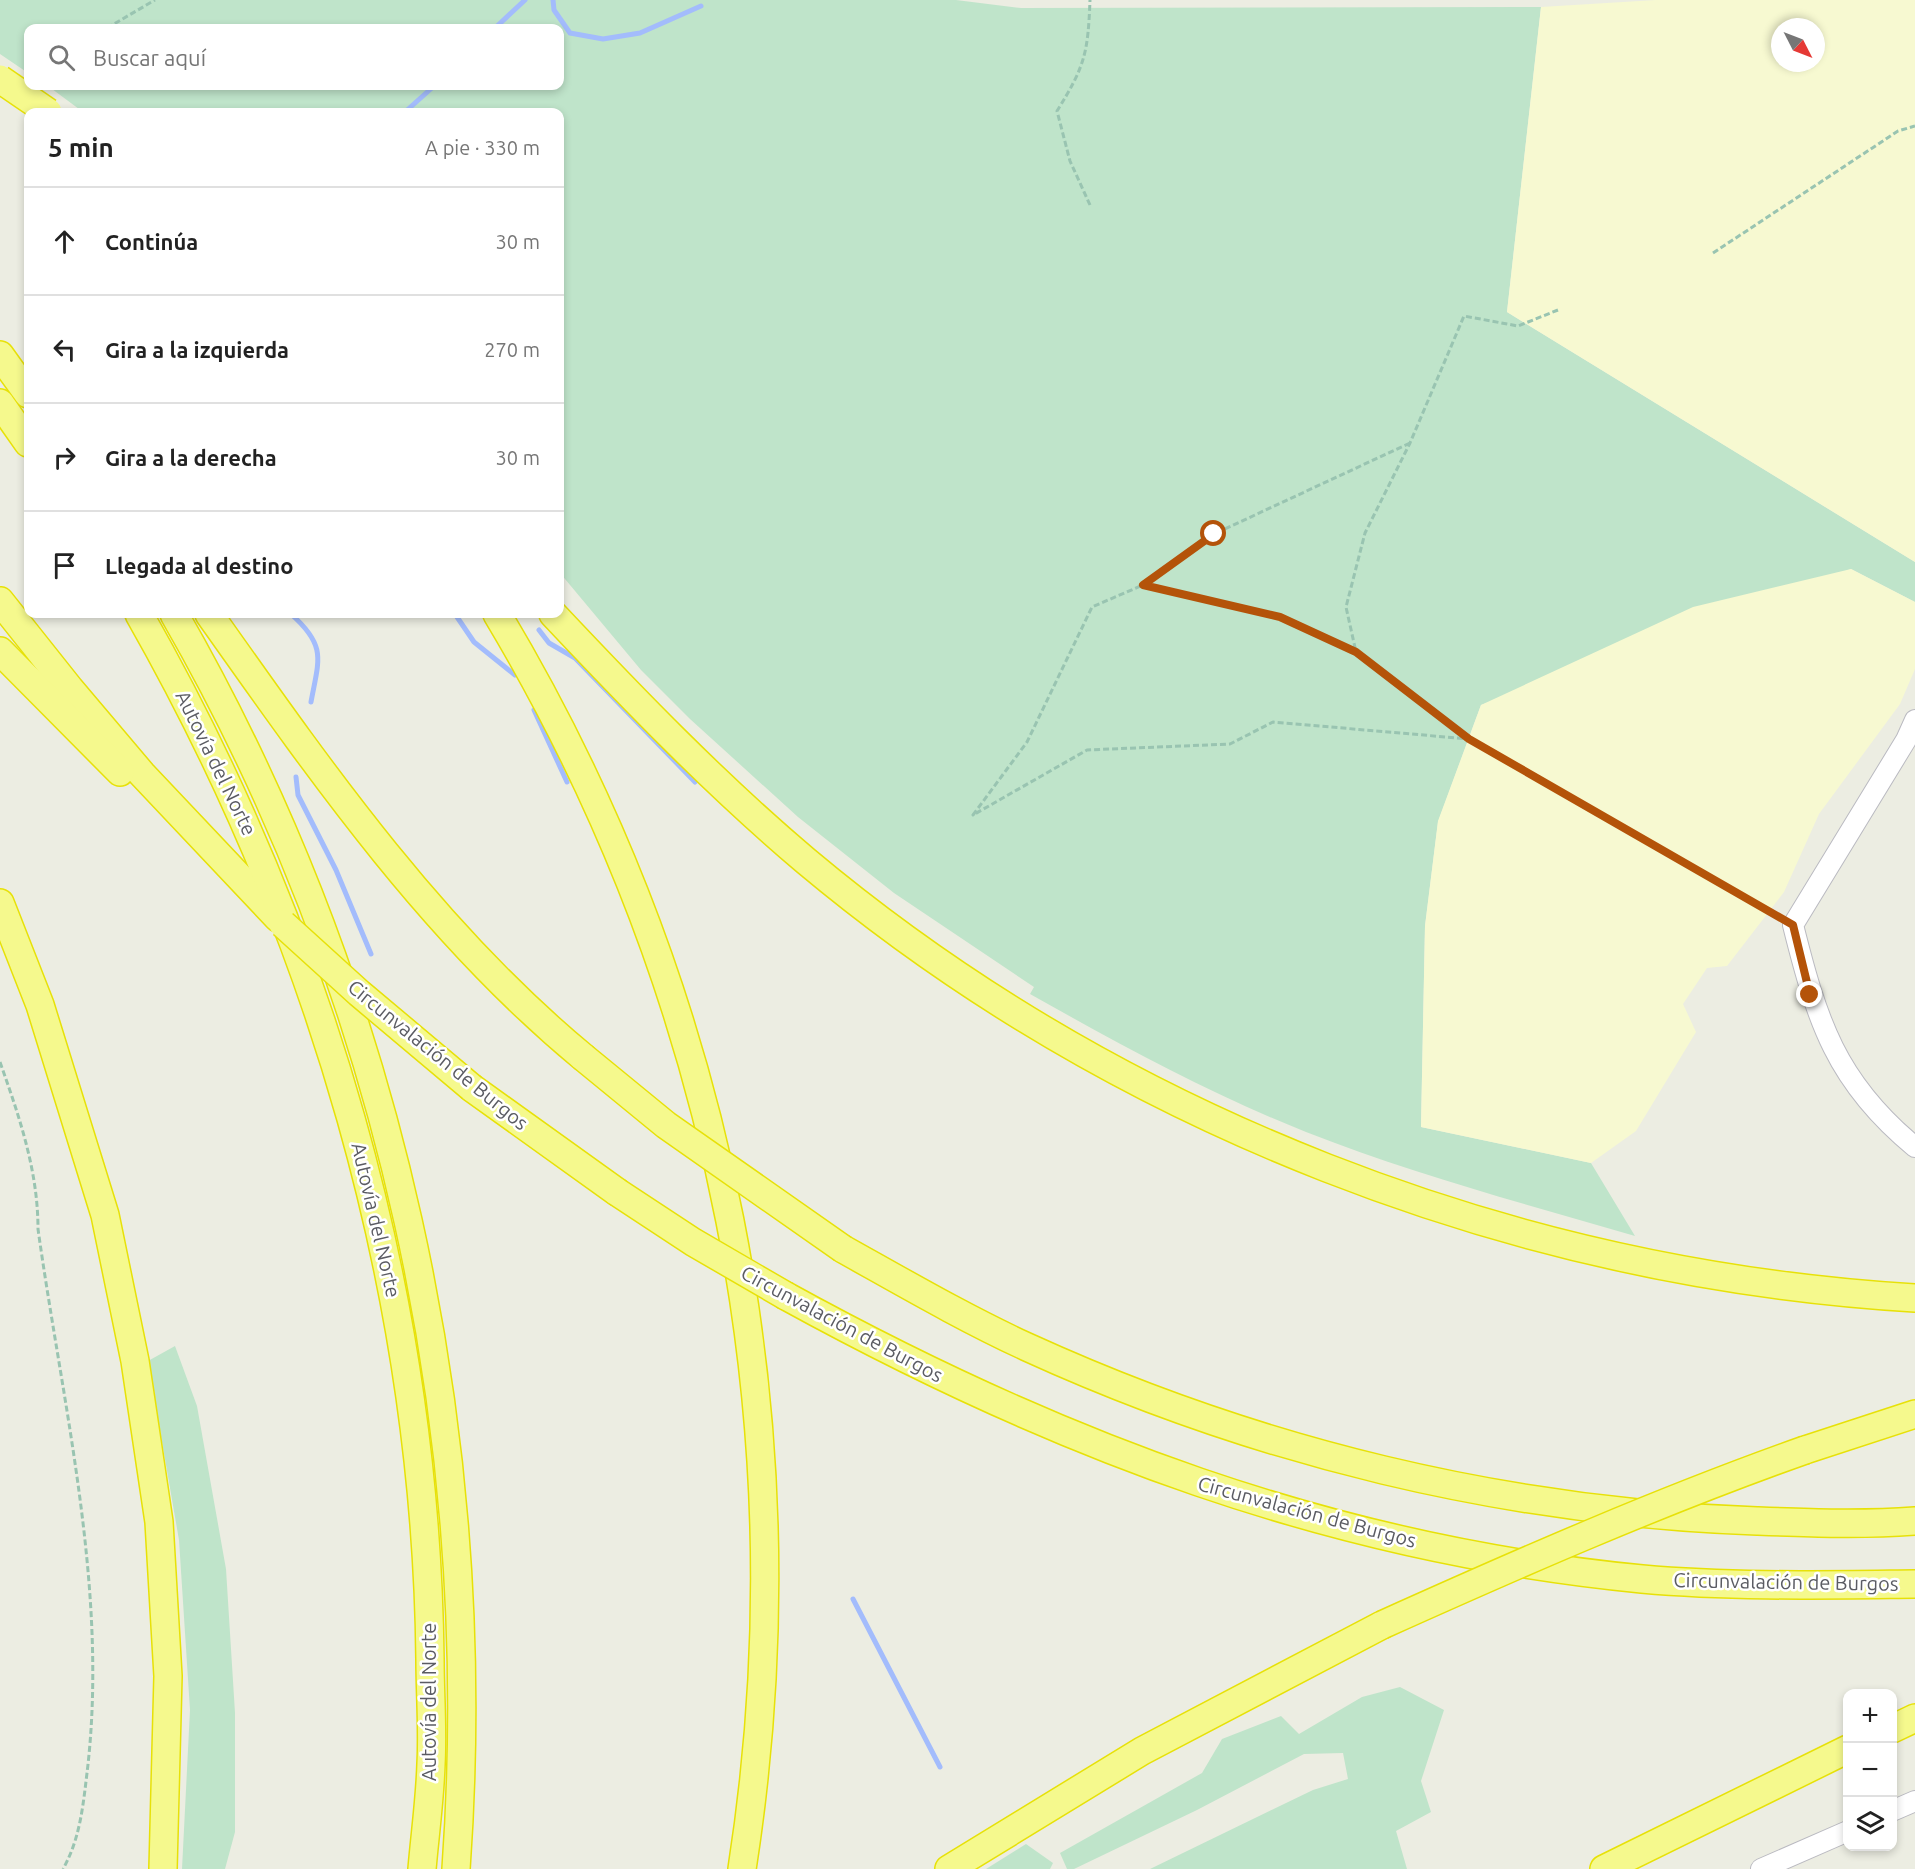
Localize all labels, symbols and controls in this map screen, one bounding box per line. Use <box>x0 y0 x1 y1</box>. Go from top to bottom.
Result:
north arrow <box>1771 18 1825 72</box>
search box <box>24 24 564 90</box>
icon: search <box>45 41 78 74</box>
text: Buscar aquí <box>93 45 206 70</box>
text: 5 min <box>48 133 114 162</box>
text: A pie · 330 m <box>425 136 540 159</box>
icon: ahead <box>48 225 81 258</box>
text: Continúa <box>105 229 198 254</box>
text: 30 m <box>496 230 540 253</box>
icon: left <box>48 333 81 366</box>
text: Gira a la izquierda <box>105 337 289 362</box>
text: 270 m <box>484 338 540 361</box>
icon: right <box>48 441 81 474</box>
text: Gira a la derecha <box>105 445 277 470</box>
text: 30 m <box>496 446 540 469</box>
route start <box>1200 520 1226 546</box>
icon: arrive <box>48 549 81 582</box>
text: Llegada al destino <box>105 553 293 578</box>
street label: Autovía del Norte <box>171 687 261 839</box>
street label: Circunvalación de Burgos <box>344 975 533 1134</box>
route end <box>1796 981 1822 1007</box>
street label: Autovía del Norte <box>347 1140 406 1300</box>
street label: Circunvalación de Burgos <box>737 1261 947 1387</box>
street label: Circunvalación de Burgos <box>1195 1471 1419 1552</box>
street label: Circunvalación de Burgos <box>1673 1568 1899 1595</box>
street label: Autovía del Norte <box>417 1623 440 1781</box>
map controls <box>1843 1689 1897 1851</box>
button: + <box>1843 1689 1897 1743</box>
button: − <box>1843 1743 1897 1797</box>
button: layers <box>1843 1797 1897 1851</box>

